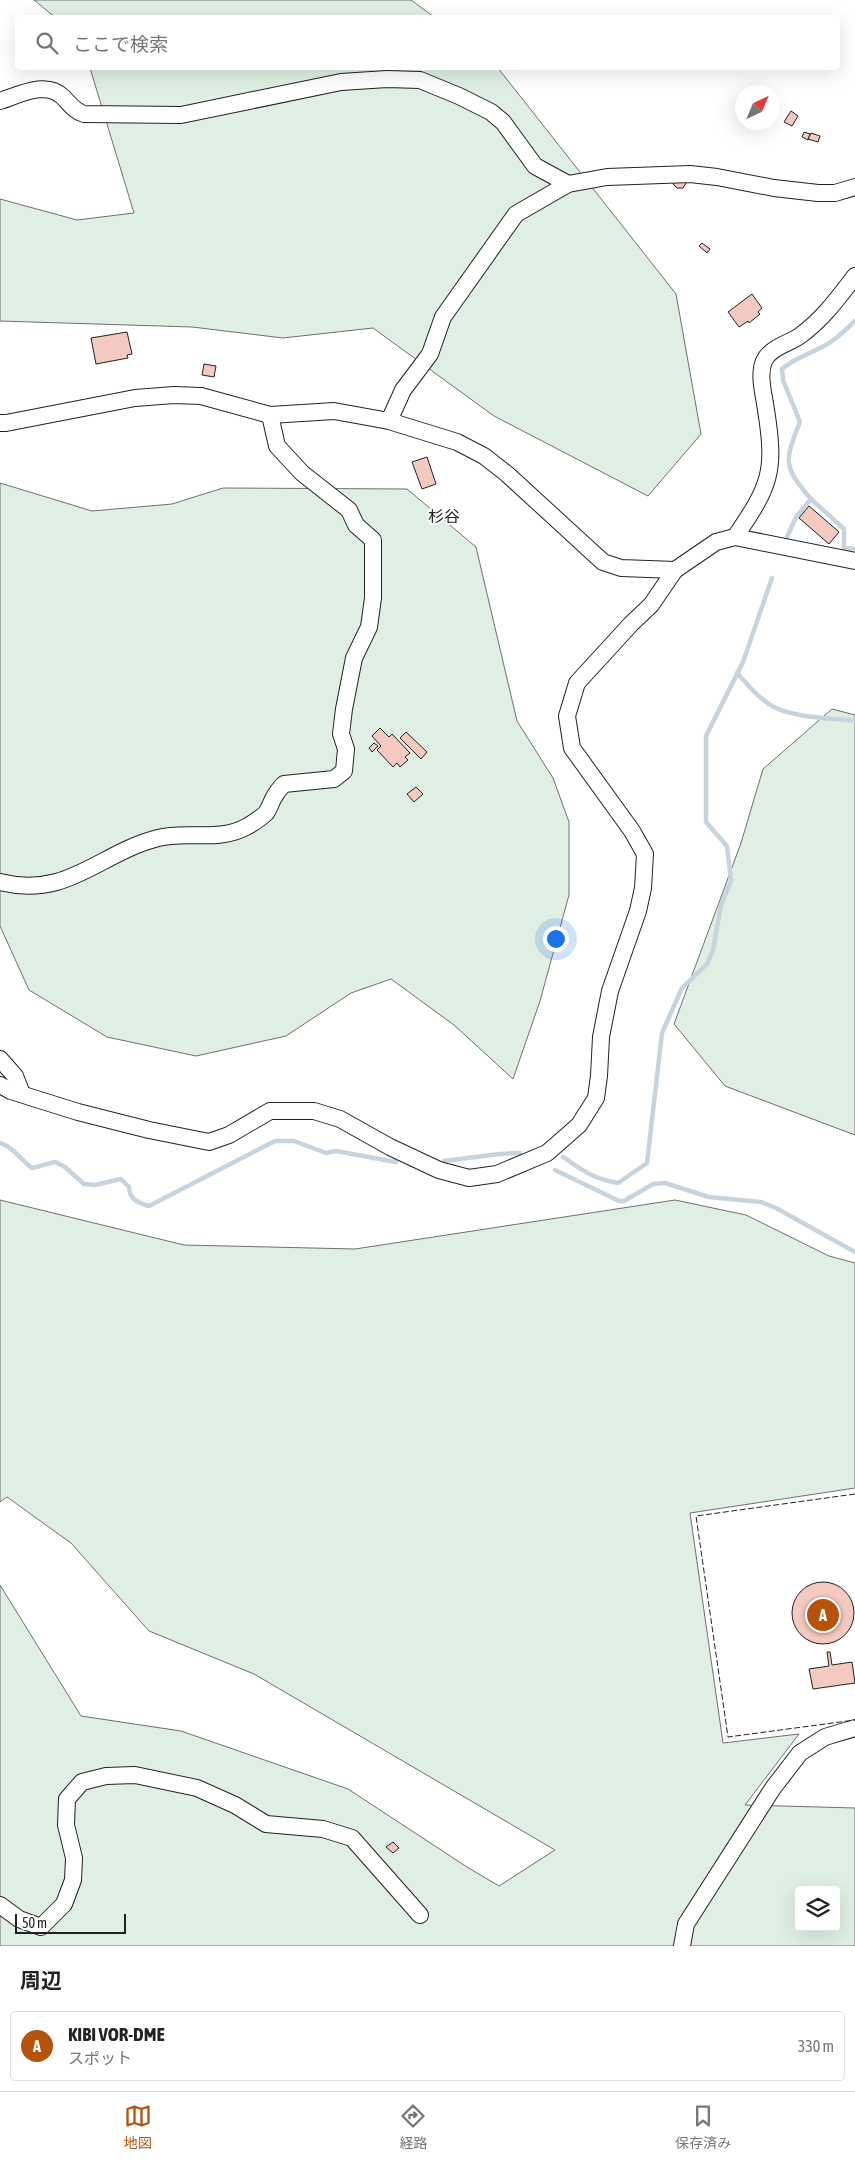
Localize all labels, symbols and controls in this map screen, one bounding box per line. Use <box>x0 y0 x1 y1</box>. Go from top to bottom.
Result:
search box <box>15 15 840 70</box>
icon: search <box>33 29 61 57</box>
text: ここで検索 <box>73 33 168 55</box>
north arrow <box>735 85 780 130</box>
district label: 杉谷 <box>428 507 460 525</box>
your location <box>543 926 569 952</box>
pin: A <box>807 1596 839 1634</box>
map controls <box>795 1886 840 1931</box>
button: layers <box>795 1886 840 1931</box>
scale bar <box>15 1911 126 1934</box>
text: 50 m <box>22 1915 47 1931</box>
text: 周辺 <box>20 1968 62 1992</box>
text: KIBI VOR-DME <box>68 2023 165 2045</box>
text: A <box>33 2037 41 2055</box>
text: 330 m <box>798 2037 834 2055</box>
text: スポット <box>68 2049 132 2067</box>
tab: 地図 <box>124 2102 152 2152</box>
tab: 経路 <box>399 2102 427 2152</box>
tab: 保存済み <box>675 2102 731 2152</box>

